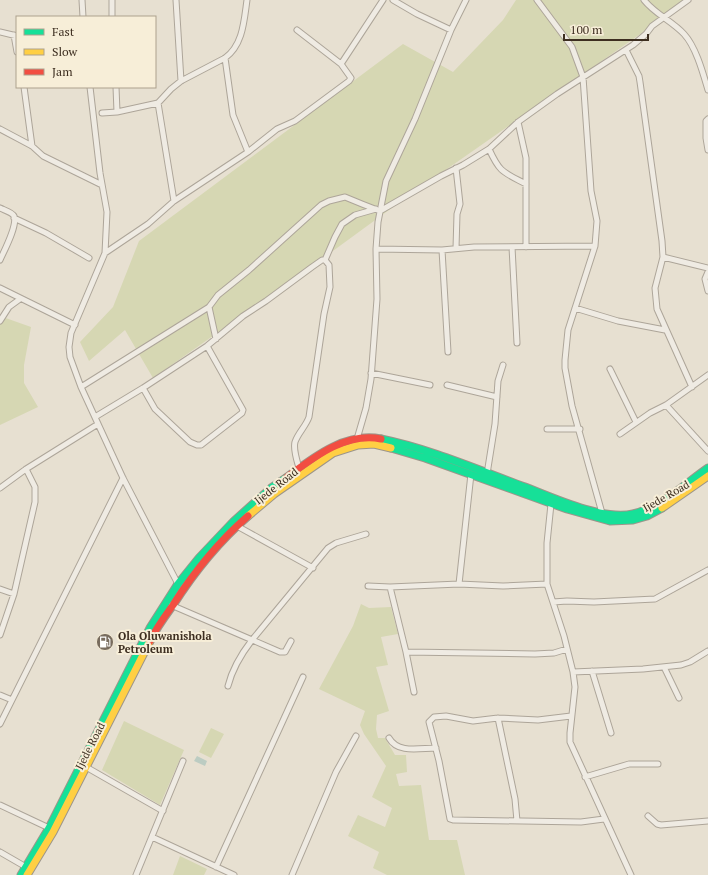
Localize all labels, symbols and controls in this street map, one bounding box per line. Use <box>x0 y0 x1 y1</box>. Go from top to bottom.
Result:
legend <box>16 16 156 88</box>
scale bar <box>564 16 648 42</box>
text: 100 m <box>570 22 603 37</box>
text: Fast <box>52 24 75 39</box>
text: Slow <box>52 44 78 59</box>
text: Jam <box>52 64 73 79</box>
street label: Ijede Road <box>251 465 301 507</box>
street label: Ijede Road <box>640 477 692 515</box>
place label: Ola Oluwanishola Petroleum <box>118 629 212 656</box>
fuel station icon: Ola Oluwanishola Petroleum <box>95 632 115 652</box>
street label: Ijede Road <box>72 720 108 772</box>

